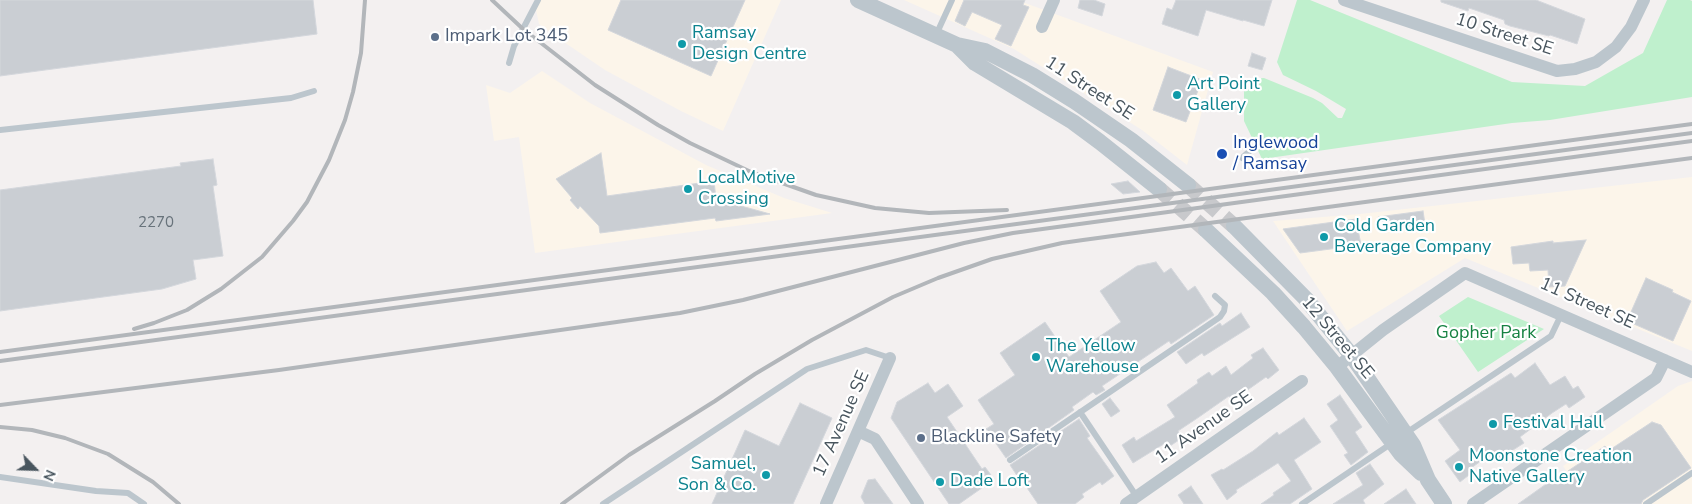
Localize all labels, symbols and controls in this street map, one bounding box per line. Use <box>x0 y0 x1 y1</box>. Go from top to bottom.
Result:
street label: 10 Street SE <box>1452 9 1556 61</box>
place label: Ramsay Design Centre <box>692 23 807 66</box>
place label: Impark Lot 345 <box>445 26 568 48</box>
marker: Impark Lot 345 <box>429 31 441 43</box>
marker: Ramsay Design Centre <box>676 38 688 50</box>
street label: 11 Street SE <box>1041 52 1137 126</box>
place label: Art Point Gallery <box>1187 74 1260 116</box>
marker: Art Point Gallery <box>1171 89 1183 101</box>
place label: Inglewood / Ramsay <box>1233 133 1319 176</box>
marker: Inglewood / Ramsay <box>1215 147 1229 161</box>
place label: LocalMotive Crossing <box>698 168 795 210</box>
marker: LocalMotive Crossing <box>682 183 694 195</box>
house number: 2270 <box>138 214 174 232</box>
place label: Cold Garden Beverage Company <box>1334 216 1491 258</box>
marker: Cold Garden Beverage Company <box>1318 231 1330 243</box>
street label: 11 Street SE <box>1536 273 1638 335</box>
street label: 12 Street SE <box>1296 292 1378 384</box>
park label: Gopher Park <box>1436 323 1536 345</box>
place label: The Yellow Warehouse <box>1046 336 1139 378</box>
marker: The Yellow Warehouse <box>1030 351 1042 363</box>
street label: 17 Avenue SE <box>809 368 875 480</box>
street label: 11 Avenue SE <box>1151 387 1257 469</box>
place label: Festival Hall <box>1503 413 1604 435</box>
marker: Festival Hall <box>1487 418 1499 430</box>
place label: Blackline Safety <box>931 427 1061 449</box>
marker: Blackline Safety <box>915 432 927 444</box>
north arrow <box>10 444 60 494</box>
place label: Moonstone Creation Native Gallery <box>1469 446 1632 488</box>
place label: Samuel, Son & Co. <box>678 454 756 496</box>
marker: Moonstone Creation Native Gallery <box>1453 461 1465 473</box>
text: N <box>38 467 60 484</box>
marker: Samuel, Son & Co. <box>760 469 772 481</box>
place label: Dade Loft <box>950 471 1029 493</box>
marker: Dade Loft <box>934 476 946 488</box>

